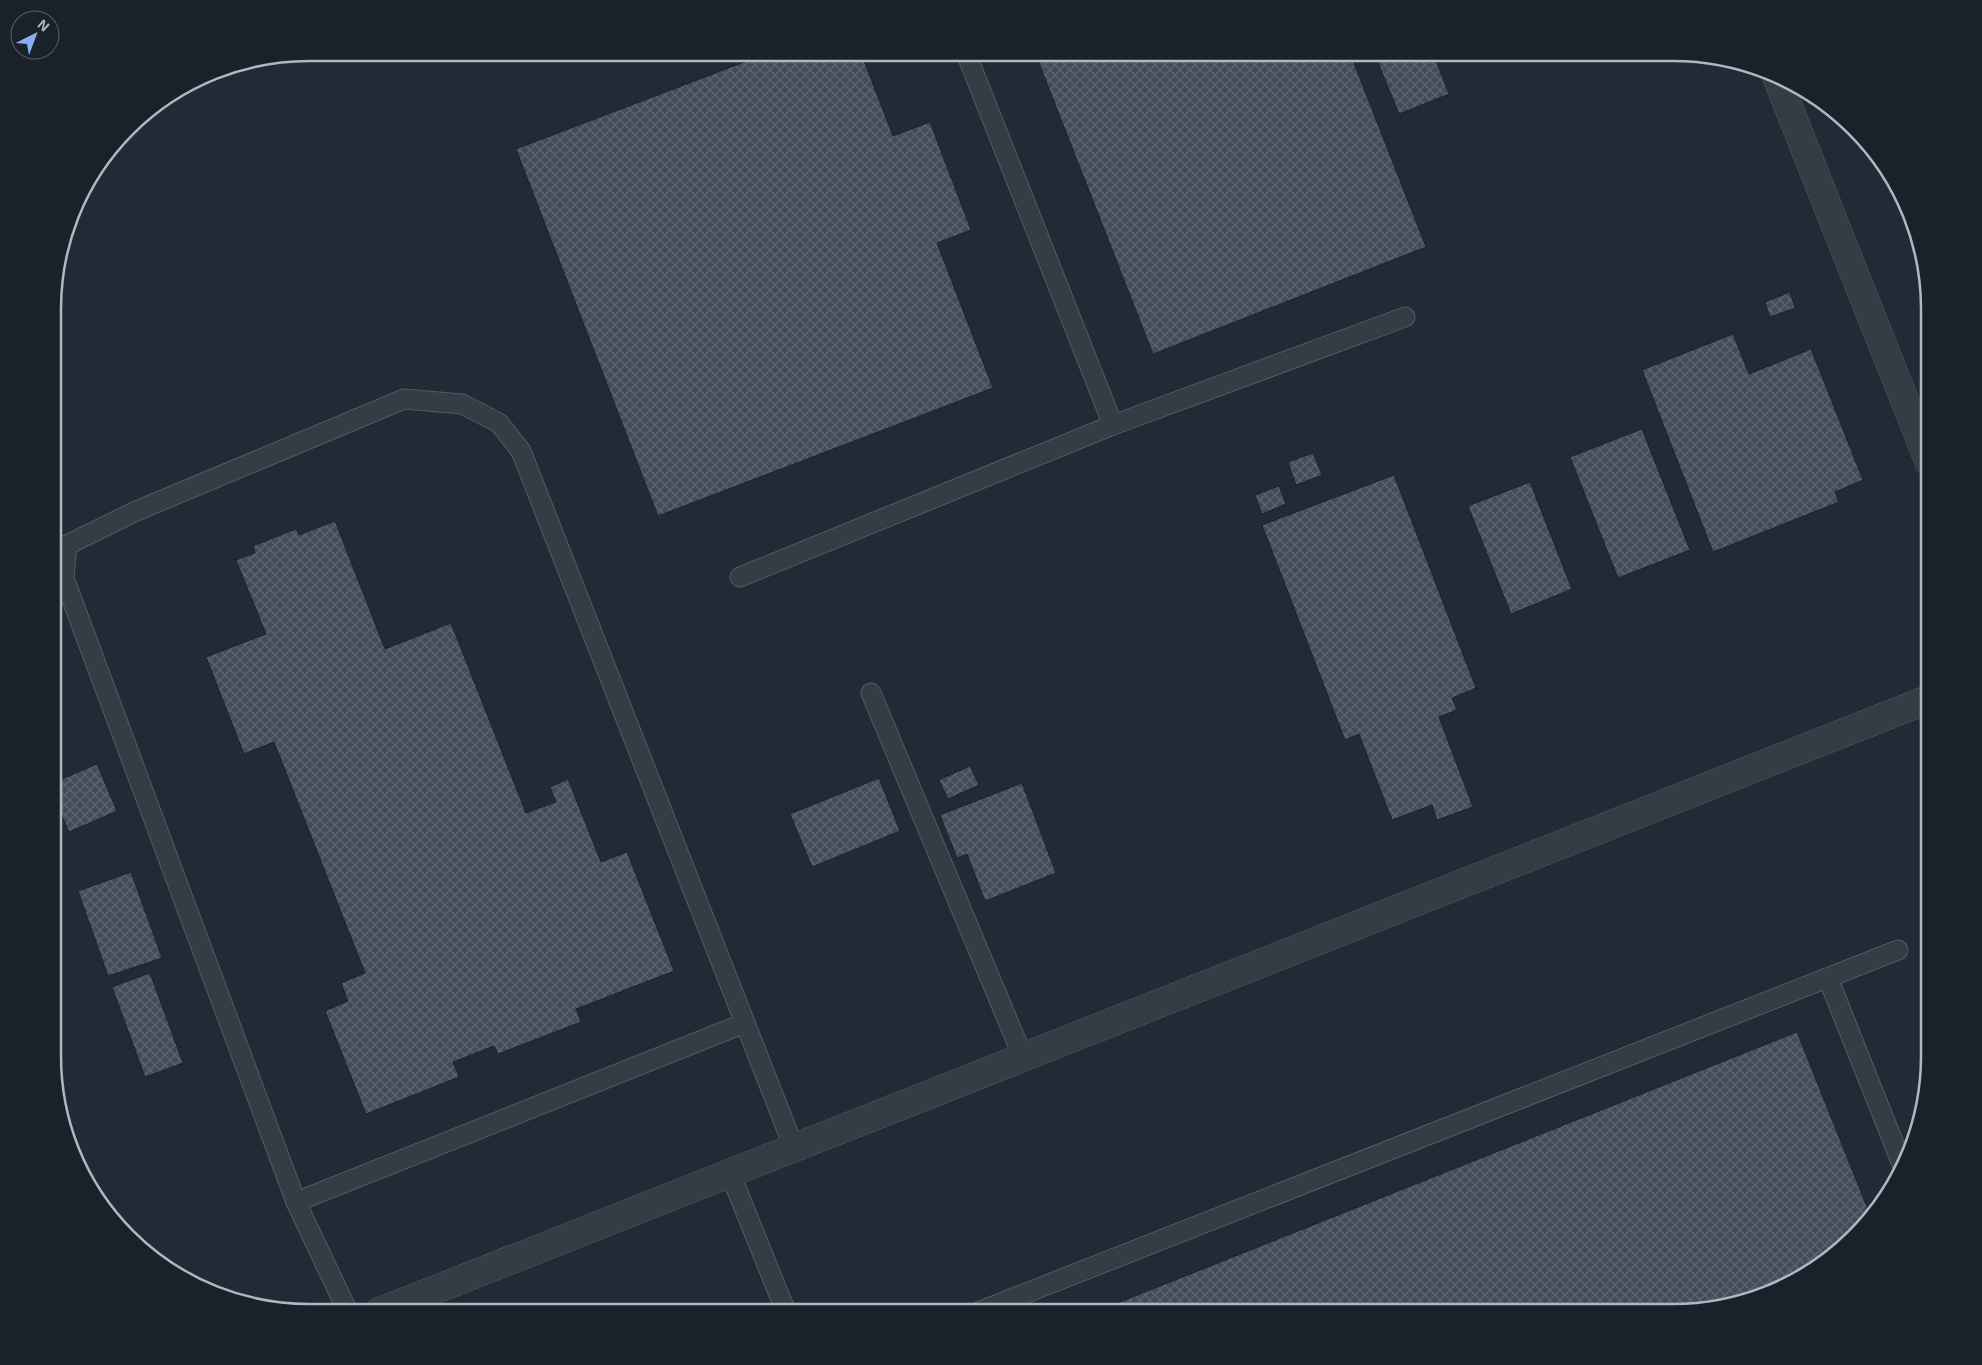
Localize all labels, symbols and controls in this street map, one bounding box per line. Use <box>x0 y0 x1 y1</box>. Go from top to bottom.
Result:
north arrow <box>10 10 60 60</box>
text: N <box>35 15 53 35</box>

